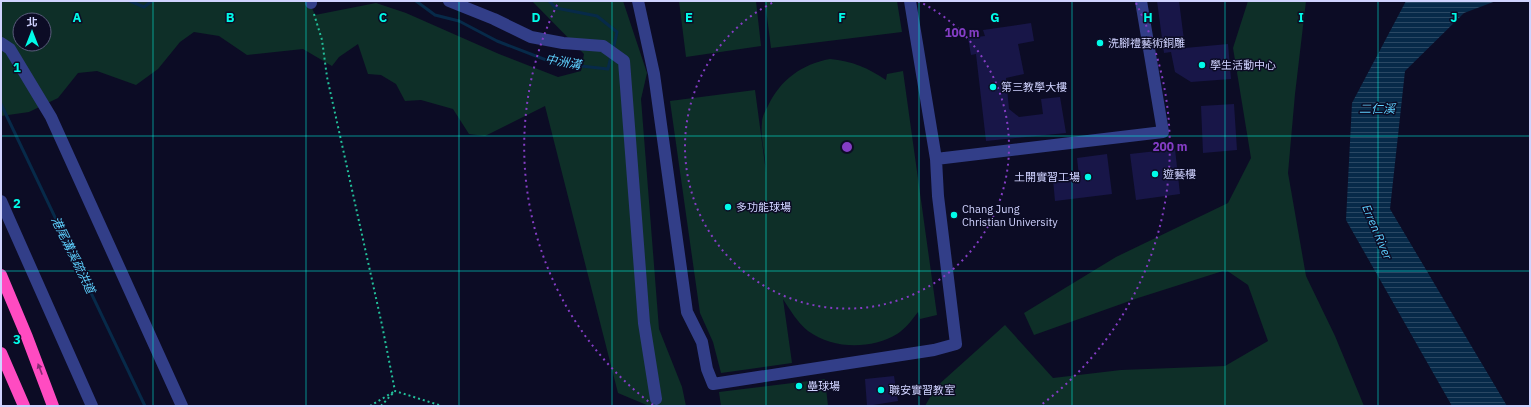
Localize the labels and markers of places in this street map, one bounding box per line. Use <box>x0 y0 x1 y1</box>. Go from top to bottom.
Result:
place label: 洗腳禮藝術銅雕 <box>1108 36 1185 50</box>
marker: 洗腳禮藝術銅雕 <box>1095 38 1105 48</box>
place label: 學生活動中心 <box>1210 58 1276 72</box>
marker: 學生活動中心 <box>1197 60 1207 70</box>
place label: 第三教學大樓 <box>1001 80 1067 94</box>
marker: 第三教學大樓 <box>988 82 998 92</box>
centre of rings <box>840 140 854 154</box>
place label: 遊藝樓 <box>1163 167 1196 181</box>
marker: 遊藝樓 <box>1150 169 1160 179</box>
place label: 土開實習工場 <box>1014 170 1080 184</box>
marker: 土開實習工場 <box>1083 172 1093 182</box>
place label: 多功能球場 <box>736 200 791 214</box>
marker: 多功能球場 <box>723 202 733 212</box>
place label: Chang Jung Christian University <box>962 202 1058 229</box>
marker: Chang Jung Christian University <box>949 210 959 220</box>
place label: 壘球場 <box>807 379 840 393</box>
marker: 壘球場 <box>794 381 804 391</box>
place label: 職安實習教室 <box>889 383 955 397</box>
marker: 職安實習教室 <box>876 385 886 395</box>

